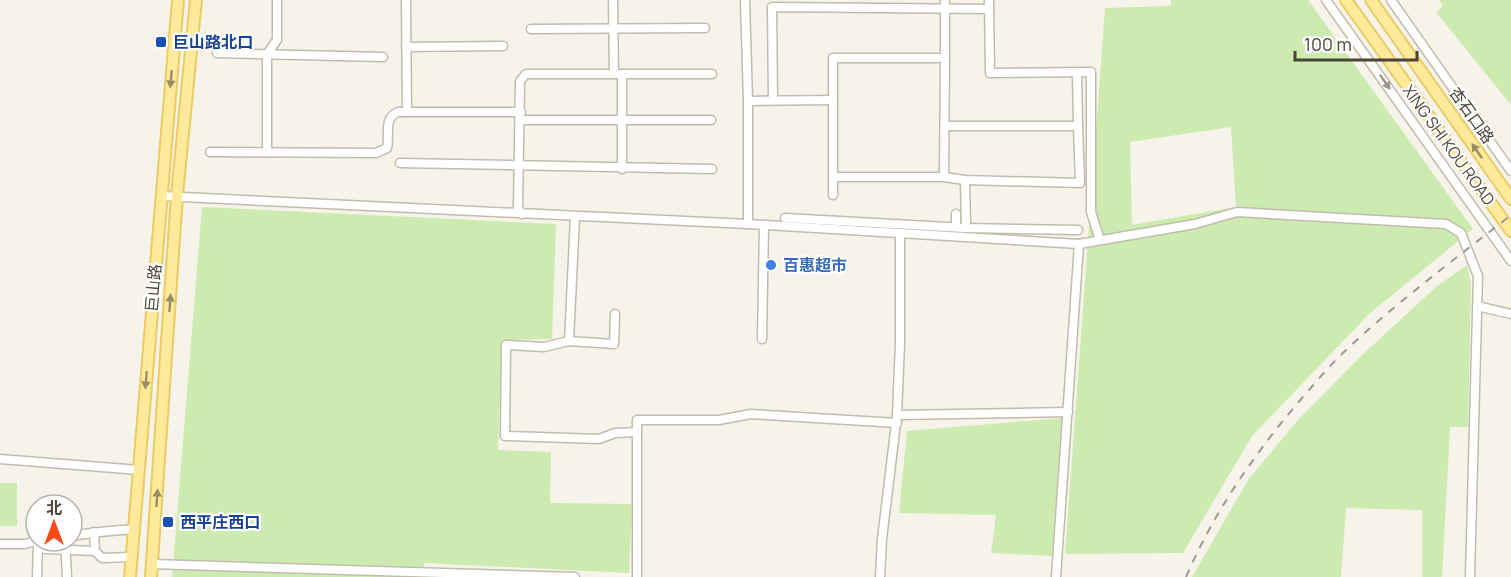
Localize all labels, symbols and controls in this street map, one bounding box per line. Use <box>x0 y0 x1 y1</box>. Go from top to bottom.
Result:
scale bar <box>1295 24 1416 62</box>
place label: 巨山路北口 <box>173 31 253 53</box>
text: 100 m <box>1304 32 1352 56</box>
marker: 巨山路北口 <box>154 35 168 49</box>
one-way arrow <box>166 70 176 89</box>
one-way arrow <box>1378 74 1390 90</box>
street label: XING SHI KOU ROAD <box>1398 80 1500 210</box>
street label: 杏石口路 <box>1445 82 1499 148</box>
one-way arrow <box>1471 144 1483 160</box>
place label: 百惠超市 <box>783 254 847 276</box>
marker: 百惠超市 <box>764 258 778 272</box>
street label: 巨山路 <box>140 263 166 313</box>
one-way arrow <box>165 294 175 313</box>
one-way arrow <box>141 370 151 389</box>
one-way arrow <box>153 488 162 507</box>
north arrow <box>24 493 84 553</box>
text: 北 <box>46 497 62 519</box>
place label: 西平庄西口 <box>180 511 260 533</box>
marker: 西平庄西口 <box>161 515 175 529</box>

